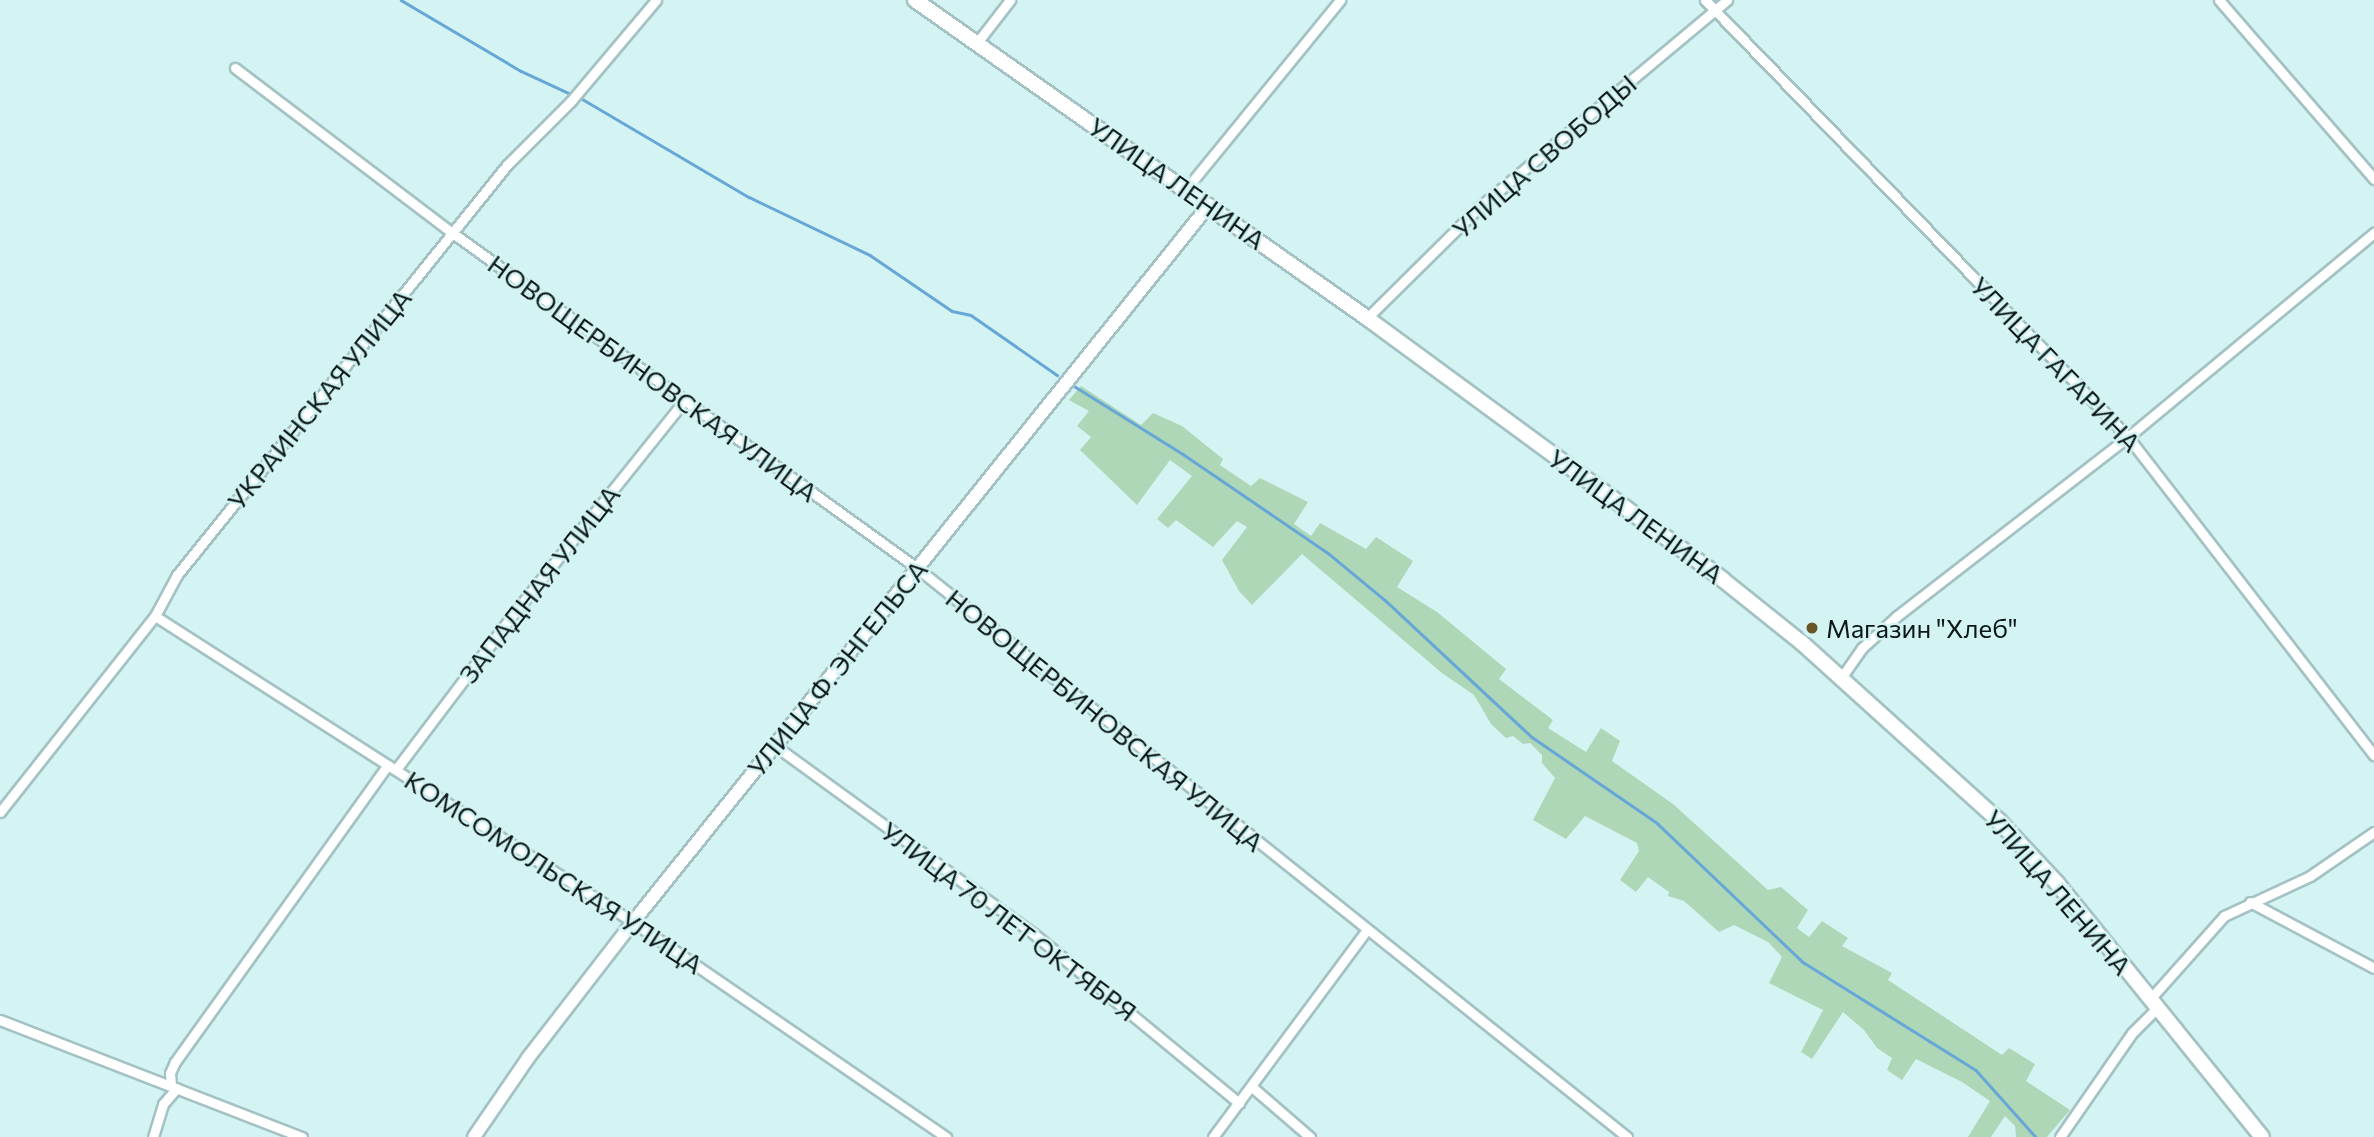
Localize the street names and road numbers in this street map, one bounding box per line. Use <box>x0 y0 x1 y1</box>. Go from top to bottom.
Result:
street label: УЛИЦА СВОБОДЫ <box>1446 68 1642 244</box>
street label: УЛИЦА ЛЕНИНА <box>1083 110 1271 256</box>
street label: НОВОЩЕРБИНОВСКАЯ УЛИЦА <box>482 248 824 508</box>
street label: УЛИЦА ГАГАРИНА <box>1964 270 2148 458</box>
street label: УКРАИНСКАЯ УЛИЦА <box>220 282 418 516</box>
street label: УЛИЦА ЛЕНИНА <box>1542 442 1730 590</box>
street label: ЗАПАДНАЯ УЛИЦА <box>452 479 626 689</box>
street label: УЛИЦА Ф. ЭНГЕЛЬСА <box>740 554 934 782</box>
street label: НОВОЩЕРБИНОВСКАЯ УЛИЦА <box>940 582 1270 858</box>
street label: КОМСОМОЛЬСКАЯ УЛИЦА <box>399 764 709 980</box>
street label: УЛИЦА ЛЕНИНА <box>1978 803 2138 981</box>
street label: УЛИЦА 70 ЛЕТ ОКТЯБРЯ <box>875 815 1143 1027</box>

